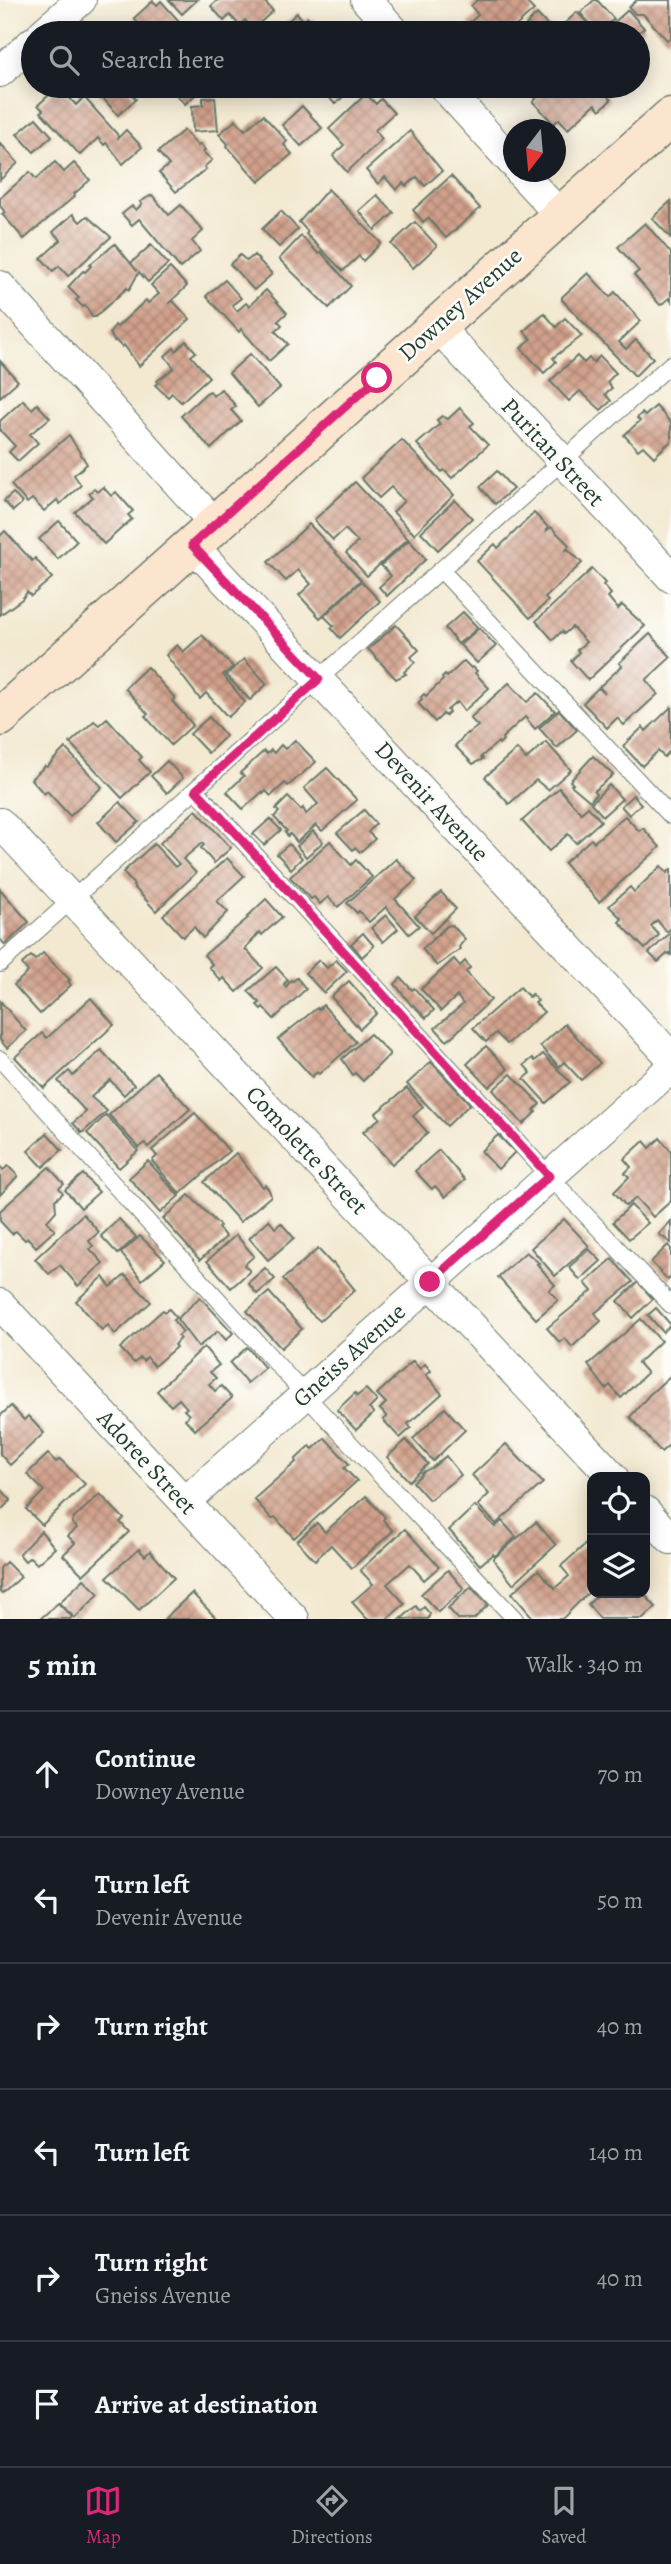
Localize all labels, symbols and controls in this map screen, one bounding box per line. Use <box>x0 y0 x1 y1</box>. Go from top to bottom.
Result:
search box <box>21 21 650 98</box>
icon: search <box>45 41 83 79</box>
text: Search here <box>101 42 225 77</box>
north arrow <box>503 119 566 182</box>
street label: Downey Avenue <box>391 240 529 368</box>
route start <box>361 362 392 393</box>
street label: Puritan Street <box>494 391 612 513</box>
street label: Devenir Avenue <box>368 734 496 868</box>
street label: Comolette Street <box>239 1079 375 1221</box>
route end <box>414 1266 445 1297</box>
street label: Gneiss Avenue <box>286 1296 412 1414</box>
street label: Adoree Street <box>89 1402 204 1521</box>
map controls <box>587 1472 650 1598</box>
button: locate <box>587 1472 650 1535</box>
button: layers <box>587 1535 650 1598</box>
text: 5 min <box>28 1645 97 1685</box>
text: Walk · 340 m <box>526 1649 643 1680</box>
text: Continue <box>95 1741 196 1776</box>
icon: ahead <box>28 1755 66 1793</box>
text: 70 m <box>597 1759 643 1790</box>
text: Downey Avenue <box>95 1776 245 1807</box>
text: Turn left <box>95 1867 190 1902</box>
icon: left <box>28 1881 66 1919</box>
text: 50 m <box>597 1885 643 1916</box>
text: Devenir Avenue <box>95 1902 243 1933</box>
icon: right <box>28 2007 66 2045</box>
text: Turn right <box>95 2009 208 2044</box>
text: 40 m <box>597 2011 643 2042</box>
icon: left <box>28 2133 66 2171</box>
text: Turn left <box>95 2135 190 2170</box>
text: 140 m <box>589 2137 643 2168</box>
text: Turn right <box>95 2245 208 2280</box>
icon: right <box>28 2259 66 2297</box>
text: 40 m <box>597 2263 643 2294</box>
text: Gneiss Avenue <box>95 2280 231 2311</box>
icon: arrive <box>28 2385 66 2423</box>
text: Arrive at destination <box>95 2387 318 2422</box>
tab: Map <box>84 2482 122 2550</box>
tab: Directions <box>291 2482 373 2550</box>
tab: Saved <box>542 2482 587 2550</box>

